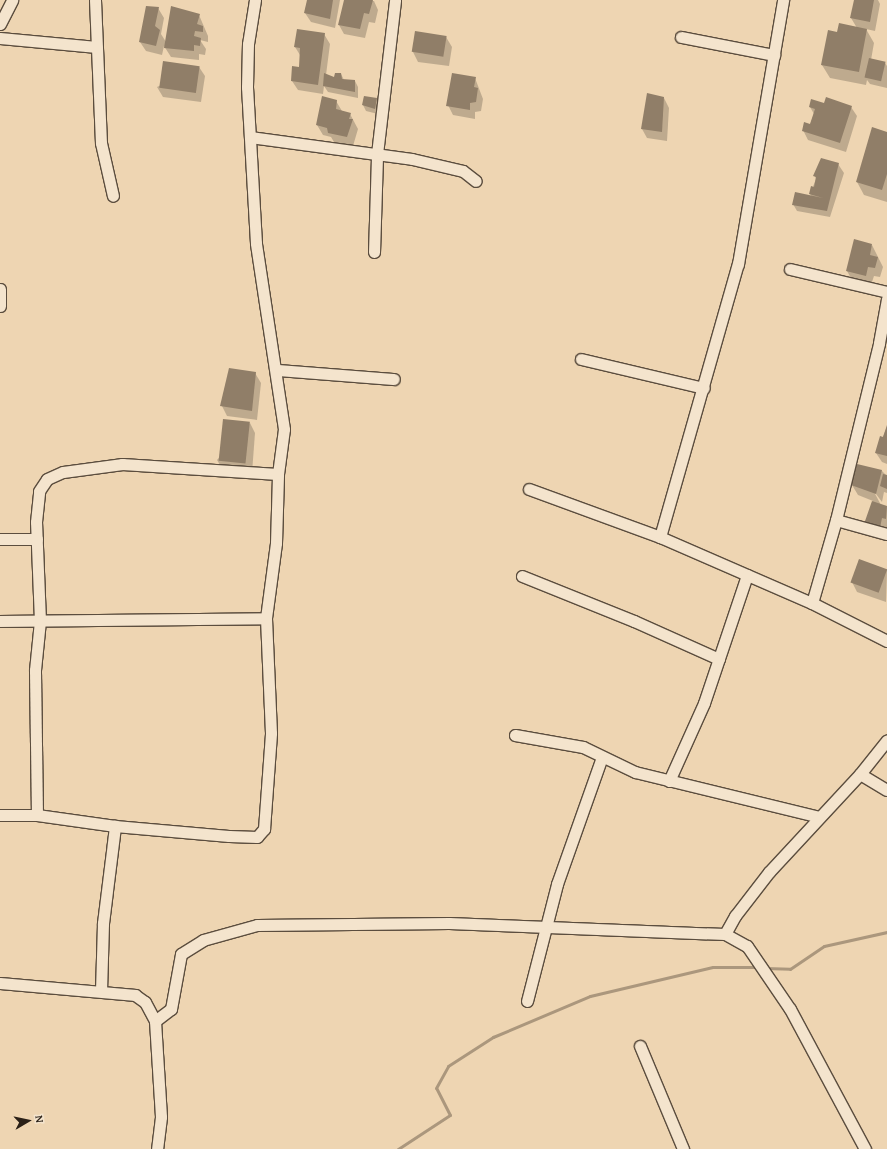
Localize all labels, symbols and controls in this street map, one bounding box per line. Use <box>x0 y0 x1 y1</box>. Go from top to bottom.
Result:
north arrow <box>8 1101 48 1141</box>
text: N <box>31 1114 48 1124</box>

